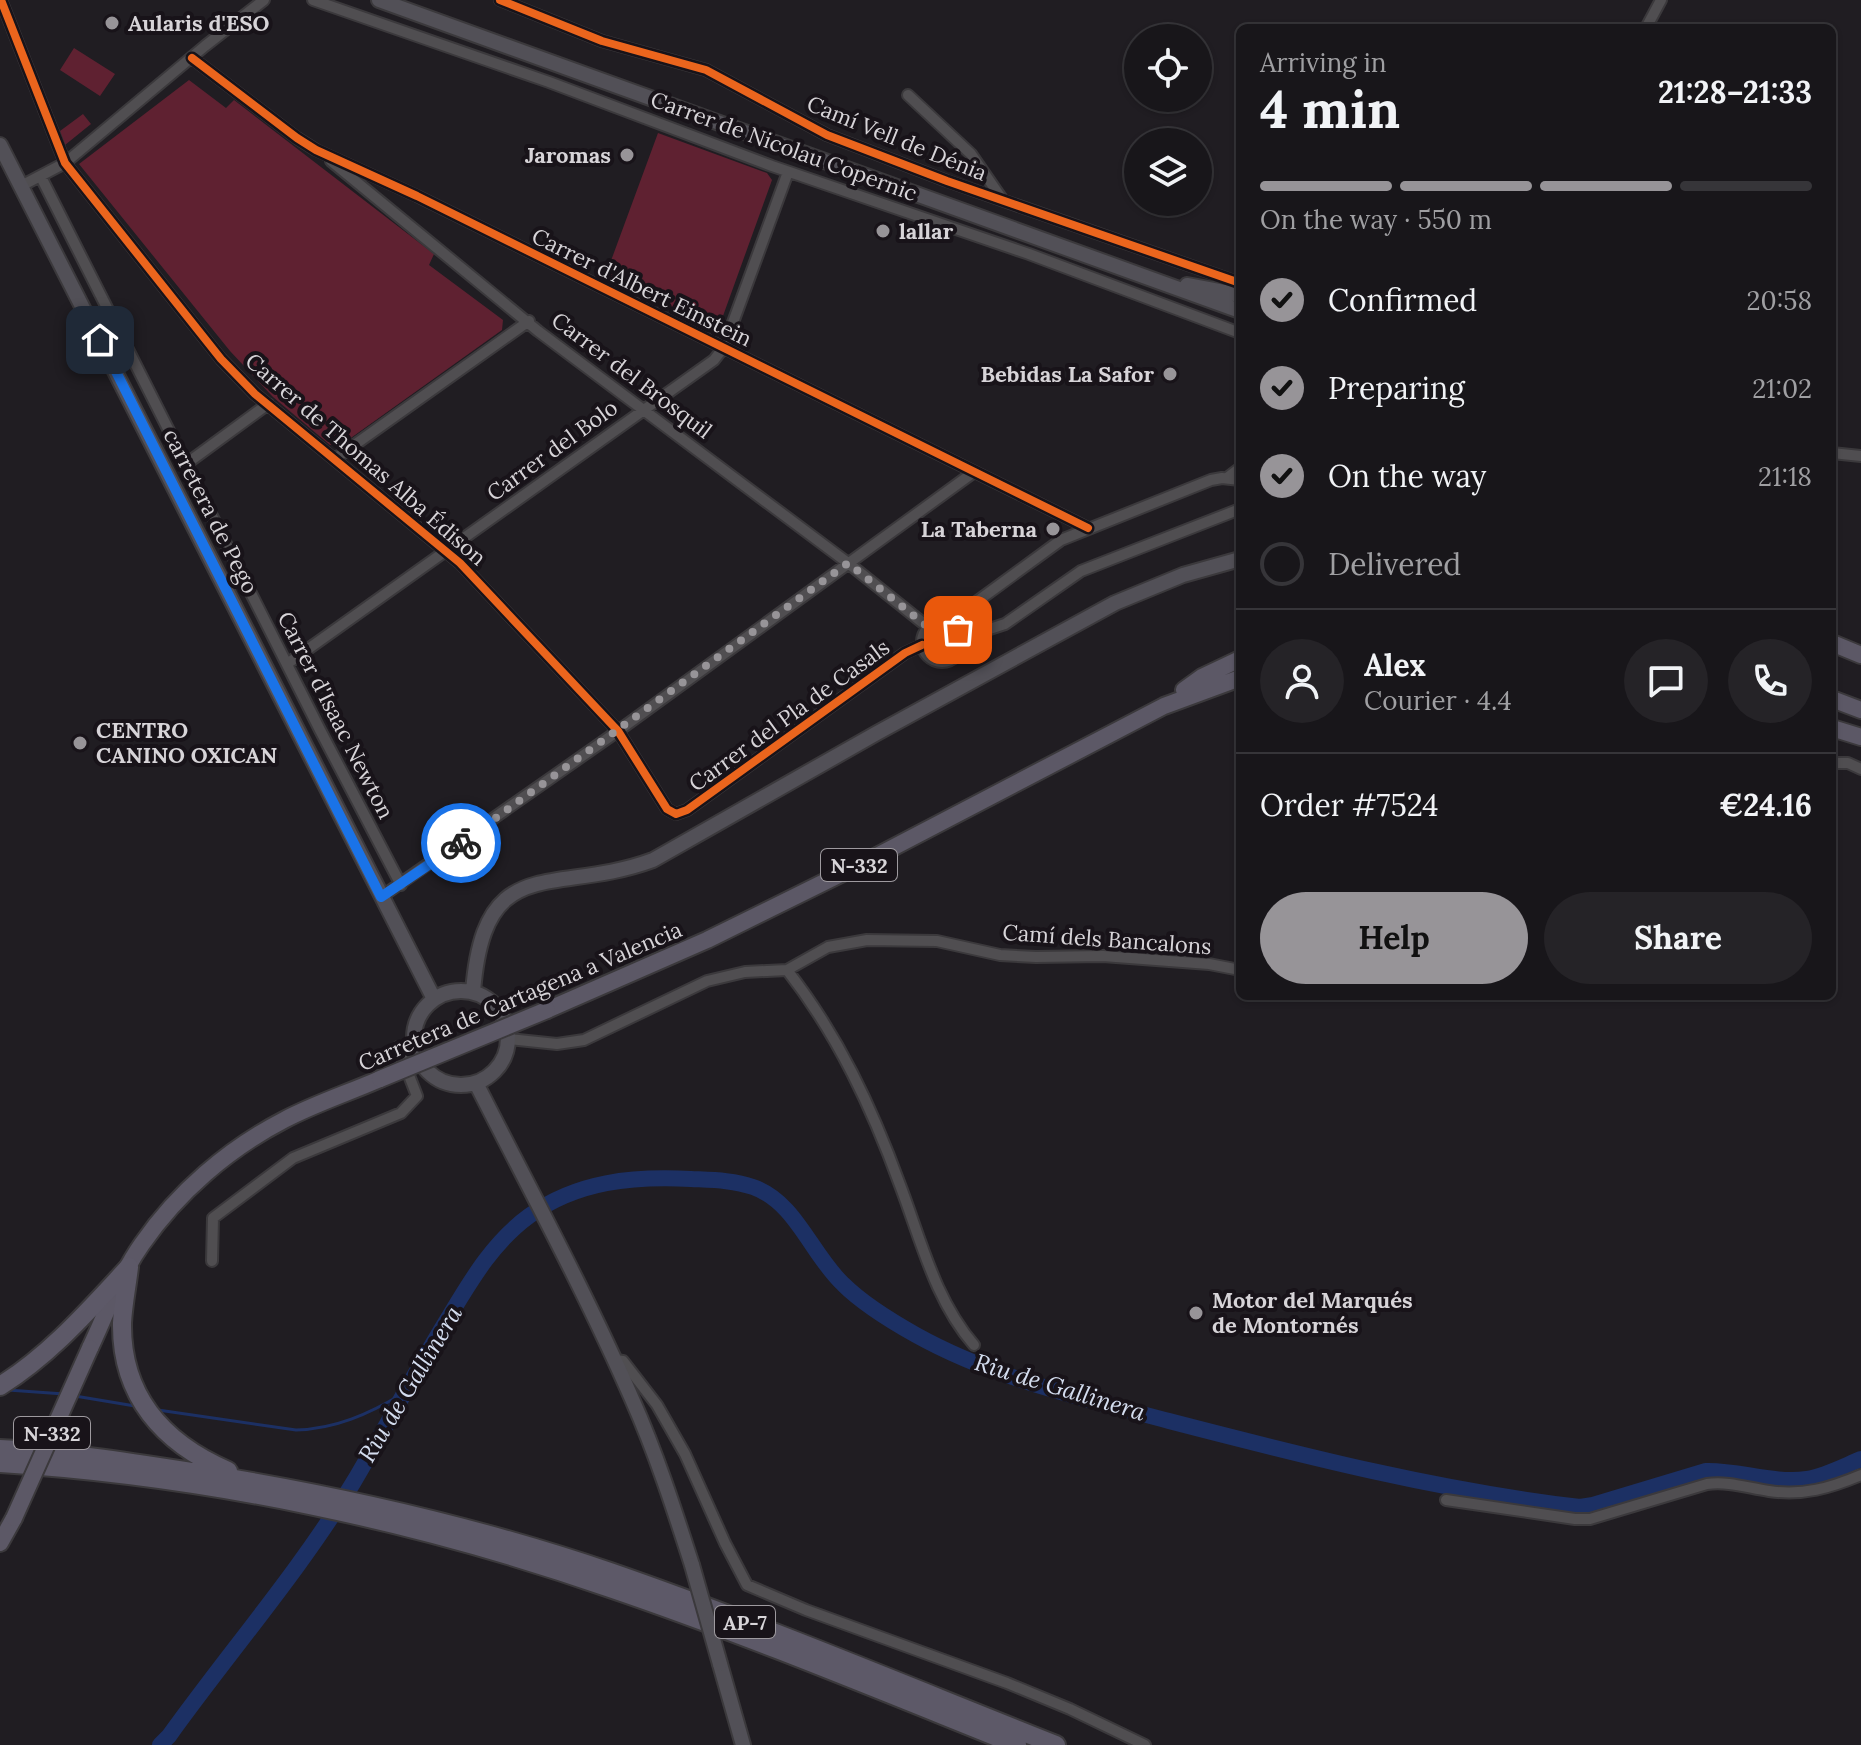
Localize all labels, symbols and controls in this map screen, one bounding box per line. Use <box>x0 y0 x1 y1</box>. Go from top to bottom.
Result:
place label: Aularis d'ESO <box>128 9 270 37</box>
marker: Aularis d'ESO <box>103 14 121 32</box>
map controls <box>1124 24 1212 216</box>
button: locate <box>1124 24 1212 112</box>
text: Arriving in <box>1260 46 1387 79</box>
text: 21:28–21:33 <box>1658 73 1812 111</box>
text: 4 min <box>1260 76 1400 142</box>
street label: Carrer de Nicolau Copernic <box>647 85 921 207</box>
street label: Camí Vell de Dénia <box>803 89 991 187</box>
button: layers <box>1124 128 1212 216</box>
place label: Jaromas <box>525 141 611 169</box>
marker: Jaromas <box>618 146 636 164</box>
text: On the way · 550 m <box>1260 203 1492 236</box>
place label: lallar <box>899 217 954 245</box>
street label: Carrer d'Albert Einstein <box>527 222 757 352</box>
marker: lallar <box>874 222 892 240</box>
icon: check <box>1260 278 1304 322</box>
text: Confirmed <box>1328 281 1477 319</box>
text: 20:58 <box>1747 284 1812 317</box>
pin <box>66 306 134 374</box>
street label: Carrer del Brosquil <box>546 306 718 444</box>
icon: home <box>78 318 122 362</box>
street label: Carrer de Thomas Alba Édison <box>240 347 492 571</box>
place label: Bebidas La Safor <box>980 360 1154 388</box>
marker: Bebidas La Safor <box>1161 365 1179 383</box>
icon: check <box>1260 366 1304 410</box>
text: Preparing <box>1328 369 1465 407</box>
text: 21:02 <box>1752 372 1812 405</box>
street label: Carrer del Bolo <box>481 393 623 507</box>
street label: carretera de Pego <box>157 424 265 598</box>
icon: check <box>1260 454 1304 498</box>
text: On the way <box>1328 457 1486 495</box>
text: 21:18 <box>1758 460 1812 493</box>
place label: La Taberna <box>921 515 1037 543</box>
marker: La Taberna <box>1044 520 1062 538</box>
text: Delivered <box>1328 545 1461 583</box>
pin <box>924 596 992 664</box>
street label: Carrer d'Isaac Newton <box>272 607 400 823</box>
icon: bag <box>936 608 980 652</box>
street label: Carrer del Pla de Casals <box>683 633 895 797</box>
button: person <box>1260 639 1344 723</box>
button: chat <box>1624 639 1708 723</box>
button: phone <box>1728 639 1812 723</box>
text: Alex <box>1364 646 1426 684</box>
text: Courier · 4.4 <box>1364 684 1512 717</box>
place label: CENTRO CANINO OXICAN <box>96 716 277 769</box>
marker: CENTRO CANINO OXICAN <box>71 734 89 752</box>
text: Order #7524 <box>1260 786 1438 824</box>
text: €24.16 <box>1719 786 1812 824</box>
courier <box>421 803 501 883</box>
icon: bike <box>439 821 483 865</box>
road number: N-332 <box>821 849 897 881</box>
button: Help <box>1260 892 1528 984</box>
button: Share <box>1544 892 1812 984</box>
street label: Carretera de Cartagena a Valencia <box>354 915 686 1077</box>
street label: Camí dels Bancalons <box>1002 918 1212 960</box>
place label: Motor del Marqués de Montornés <box>1212 1286 1413 1339</box>
water label: Riu de Gallinera <box>351 1299 469 1468</box>
marker: Motor del Marqués de Montornés <box>1187 1304 1205 1322</box>
water label: Riu de Gallinera <box>971 1346 1150 1428</box>
road number: N-332 <box>14 1417 90 1449</box>
road number: AP-7 <box>715 1606 775 1638</box>

